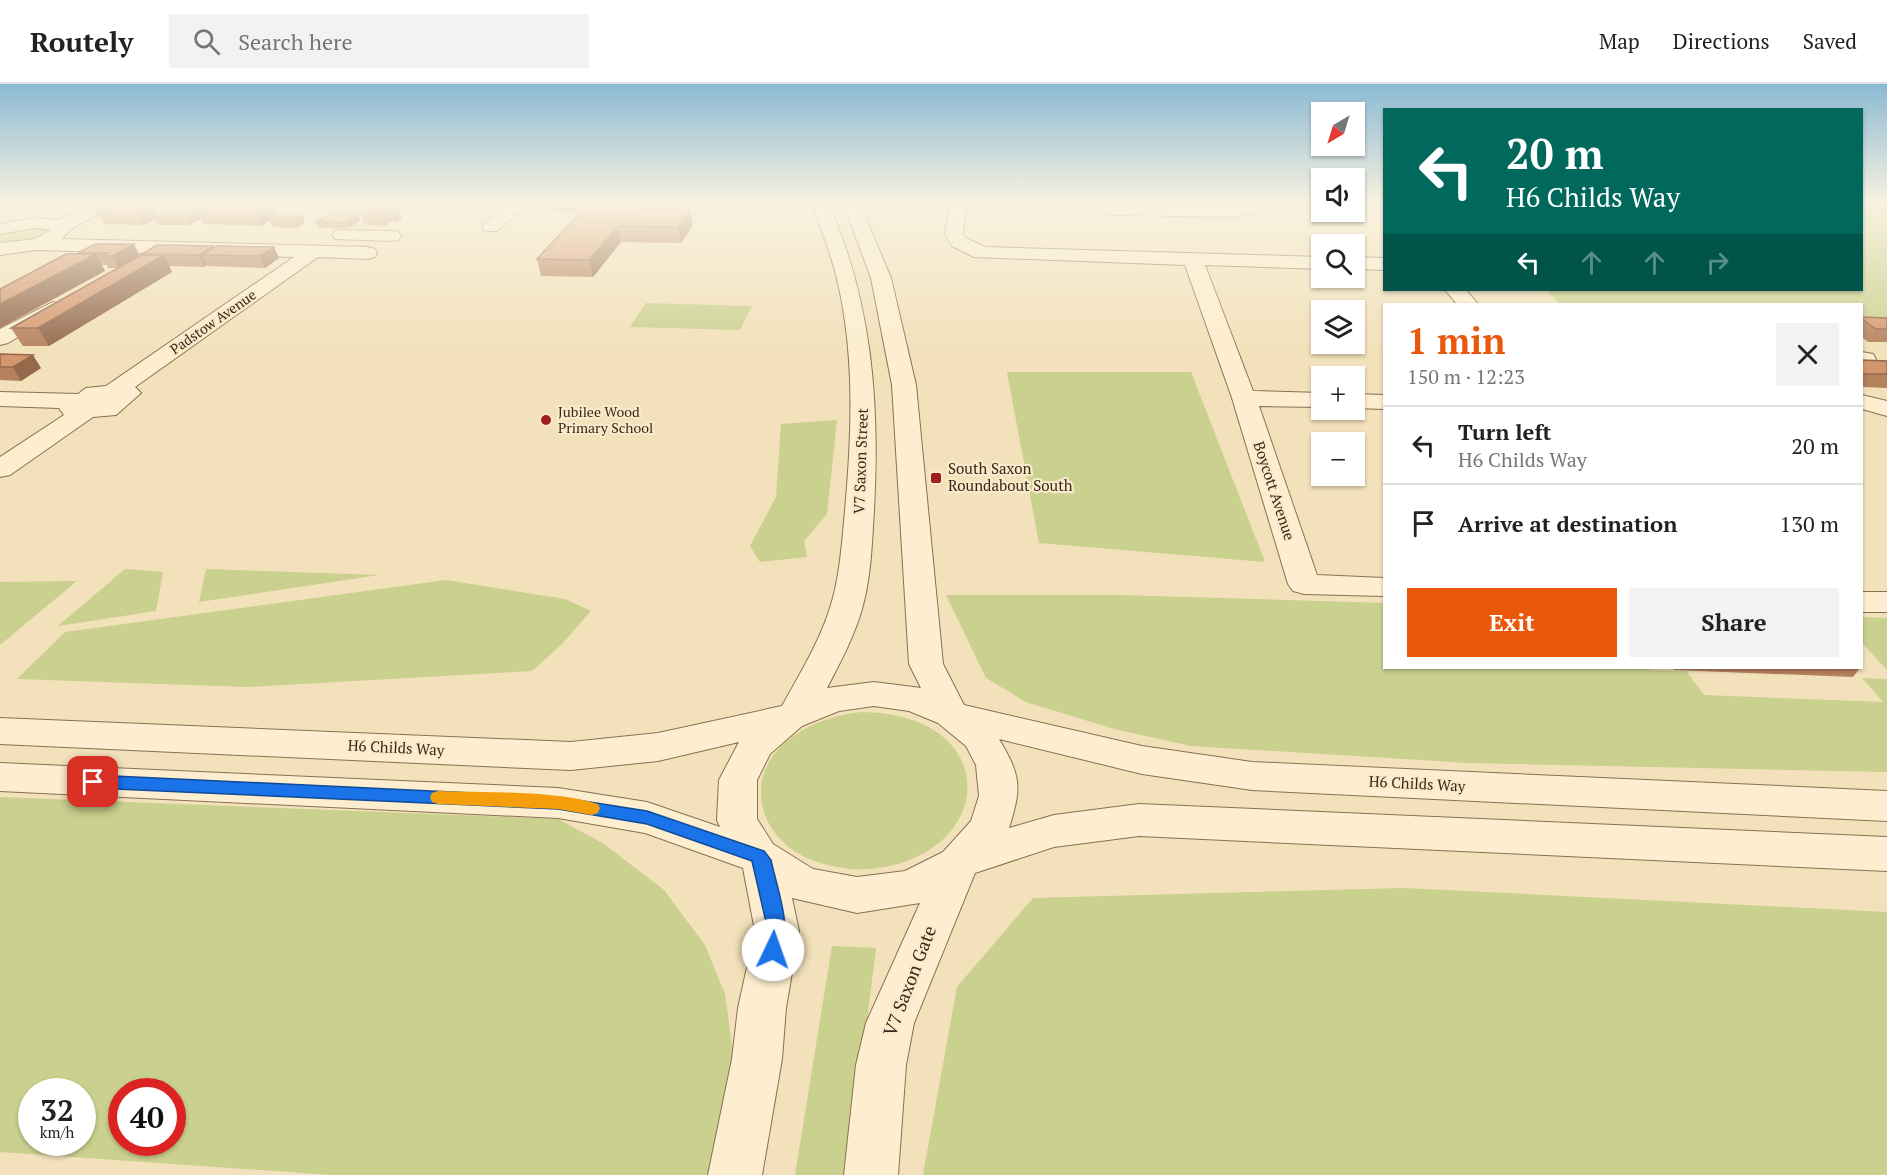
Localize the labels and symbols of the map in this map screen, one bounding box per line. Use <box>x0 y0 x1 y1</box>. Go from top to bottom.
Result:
north arrow <box>1311 102 1365 156</box>
street label: Padstow Avenue <box>166 285 260 358</box>
place label: Jubilee Wood Primary School <box>558 402 653 437</box>
street label: V7 Saxon Street <box>848 407 872 514</box>
marker: Jubilee Wood Primary School <box>539 413 553 427</box>
street label: Boycott Avenue <box>1250 439 1300 543</box>
place label: South Saxon Roundabout South <box>948 458 1073 495</box>
marker: South Saxon Roundabout South <box>929 471 943 485</box>
street label: H6 Childs Way <box>347 734 445 760</box>
pin <box>67 756 118 807</box>
street label: H6 Childs Way <box>1368 770 1466 796</box>
position arrow <box>741 918 805 982</box>
street label: V7 Saxon Gate <box>877 922 941 1039</box>
speed limit sign: 40 <box>108 1078 186 1156</box>

